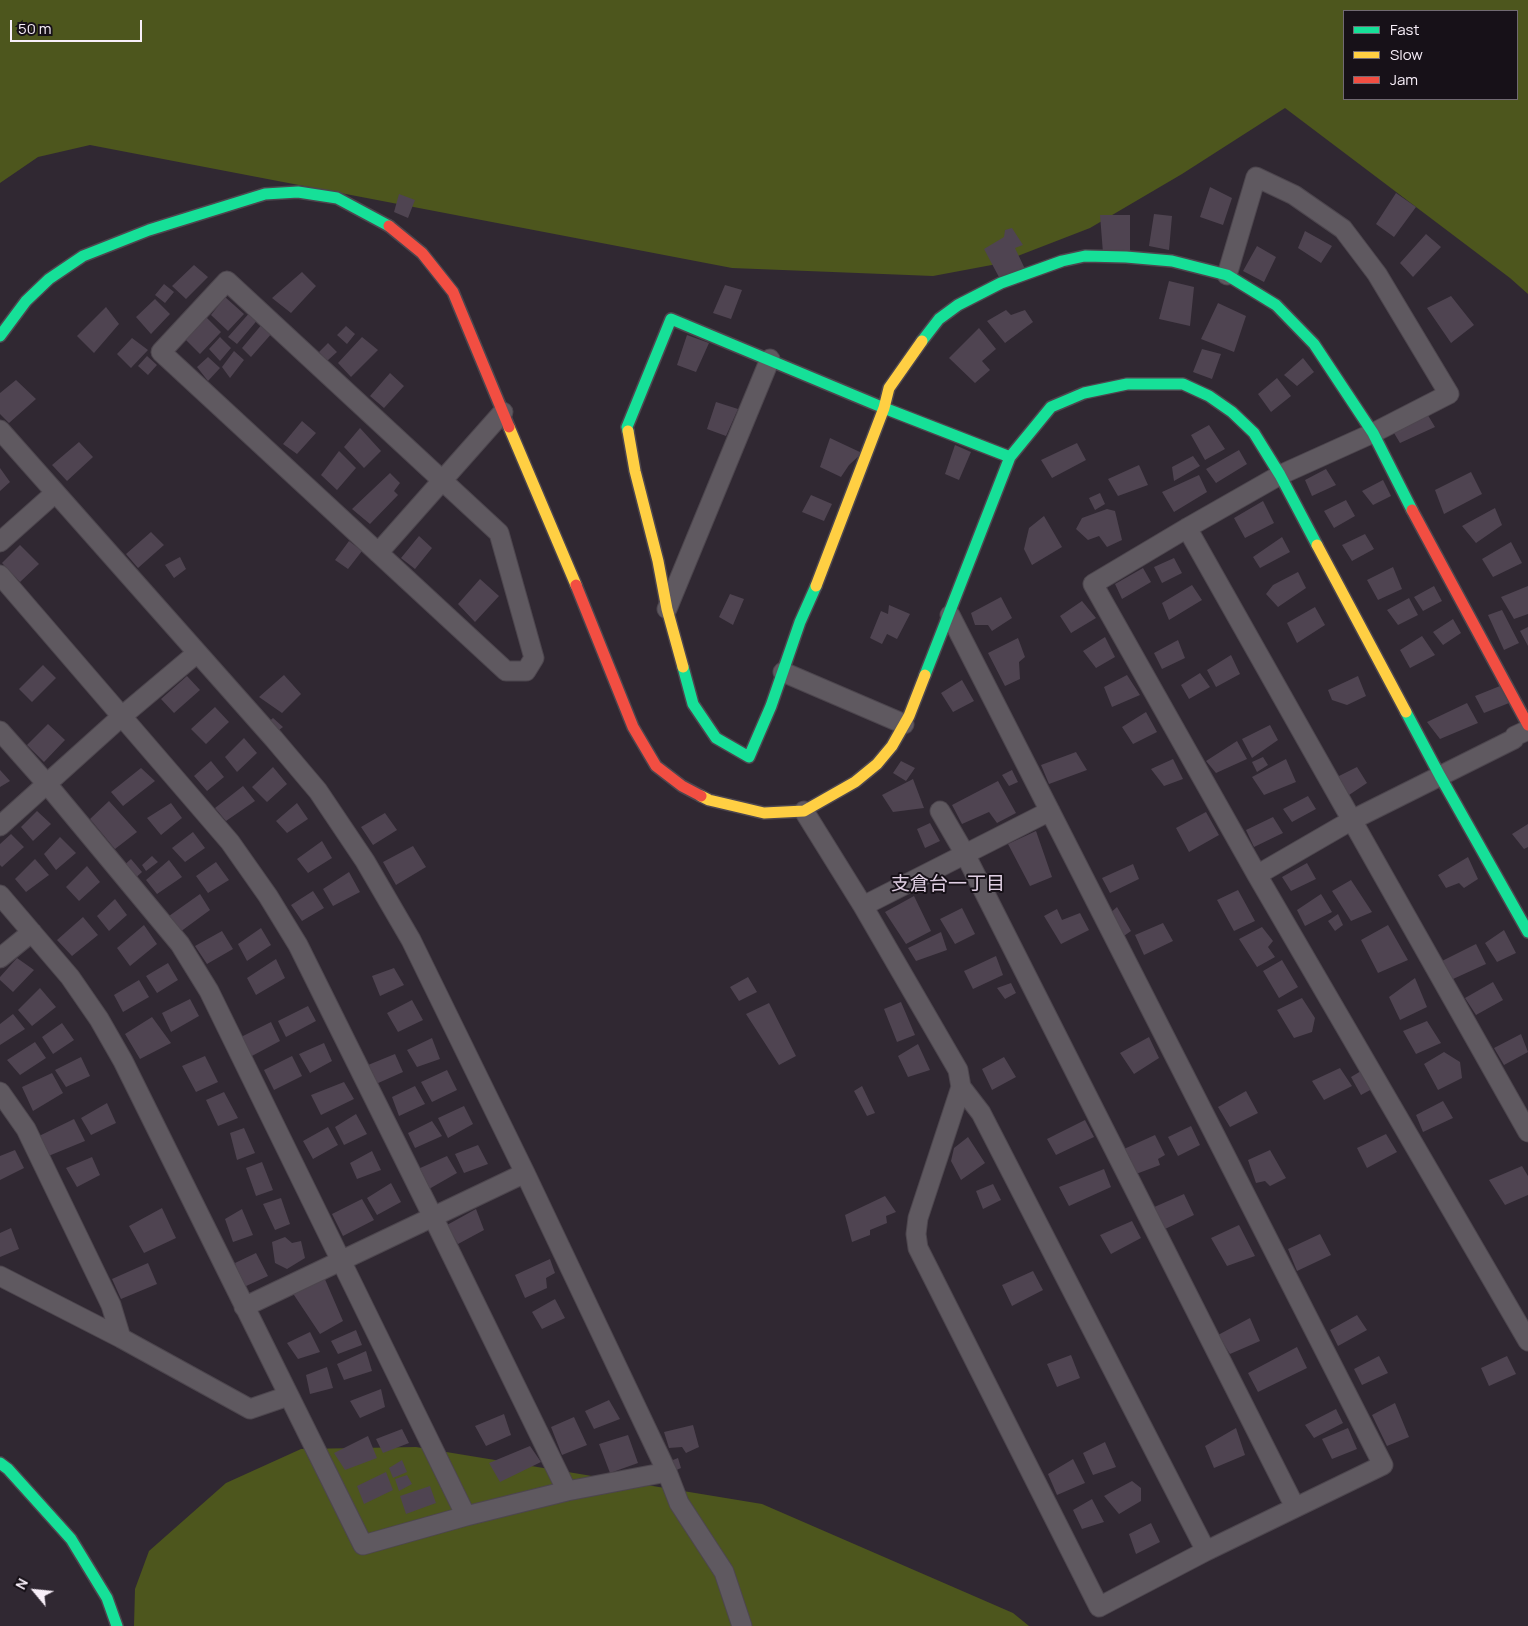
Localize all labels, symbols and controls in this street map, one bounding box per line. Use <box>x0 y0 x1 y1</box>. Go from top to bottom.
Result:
scale bar <box>12 10 145 42</box>
legend <box>1343 10 1518 100</box>
text: 50 m <box>18 18 52 39</box>
text: Fast <box>1390 19 1419 40</box>
text: Slow <box>1390 44 1423 65</box>
text: Jam <box>1390 69 1418 90</box>
district label: 支倉台一丁目 <box>891 874 1005 896</box>
north arrow <box>10 1566 60 1616</box>
text: N <box>11 1575 32 1593</box>

